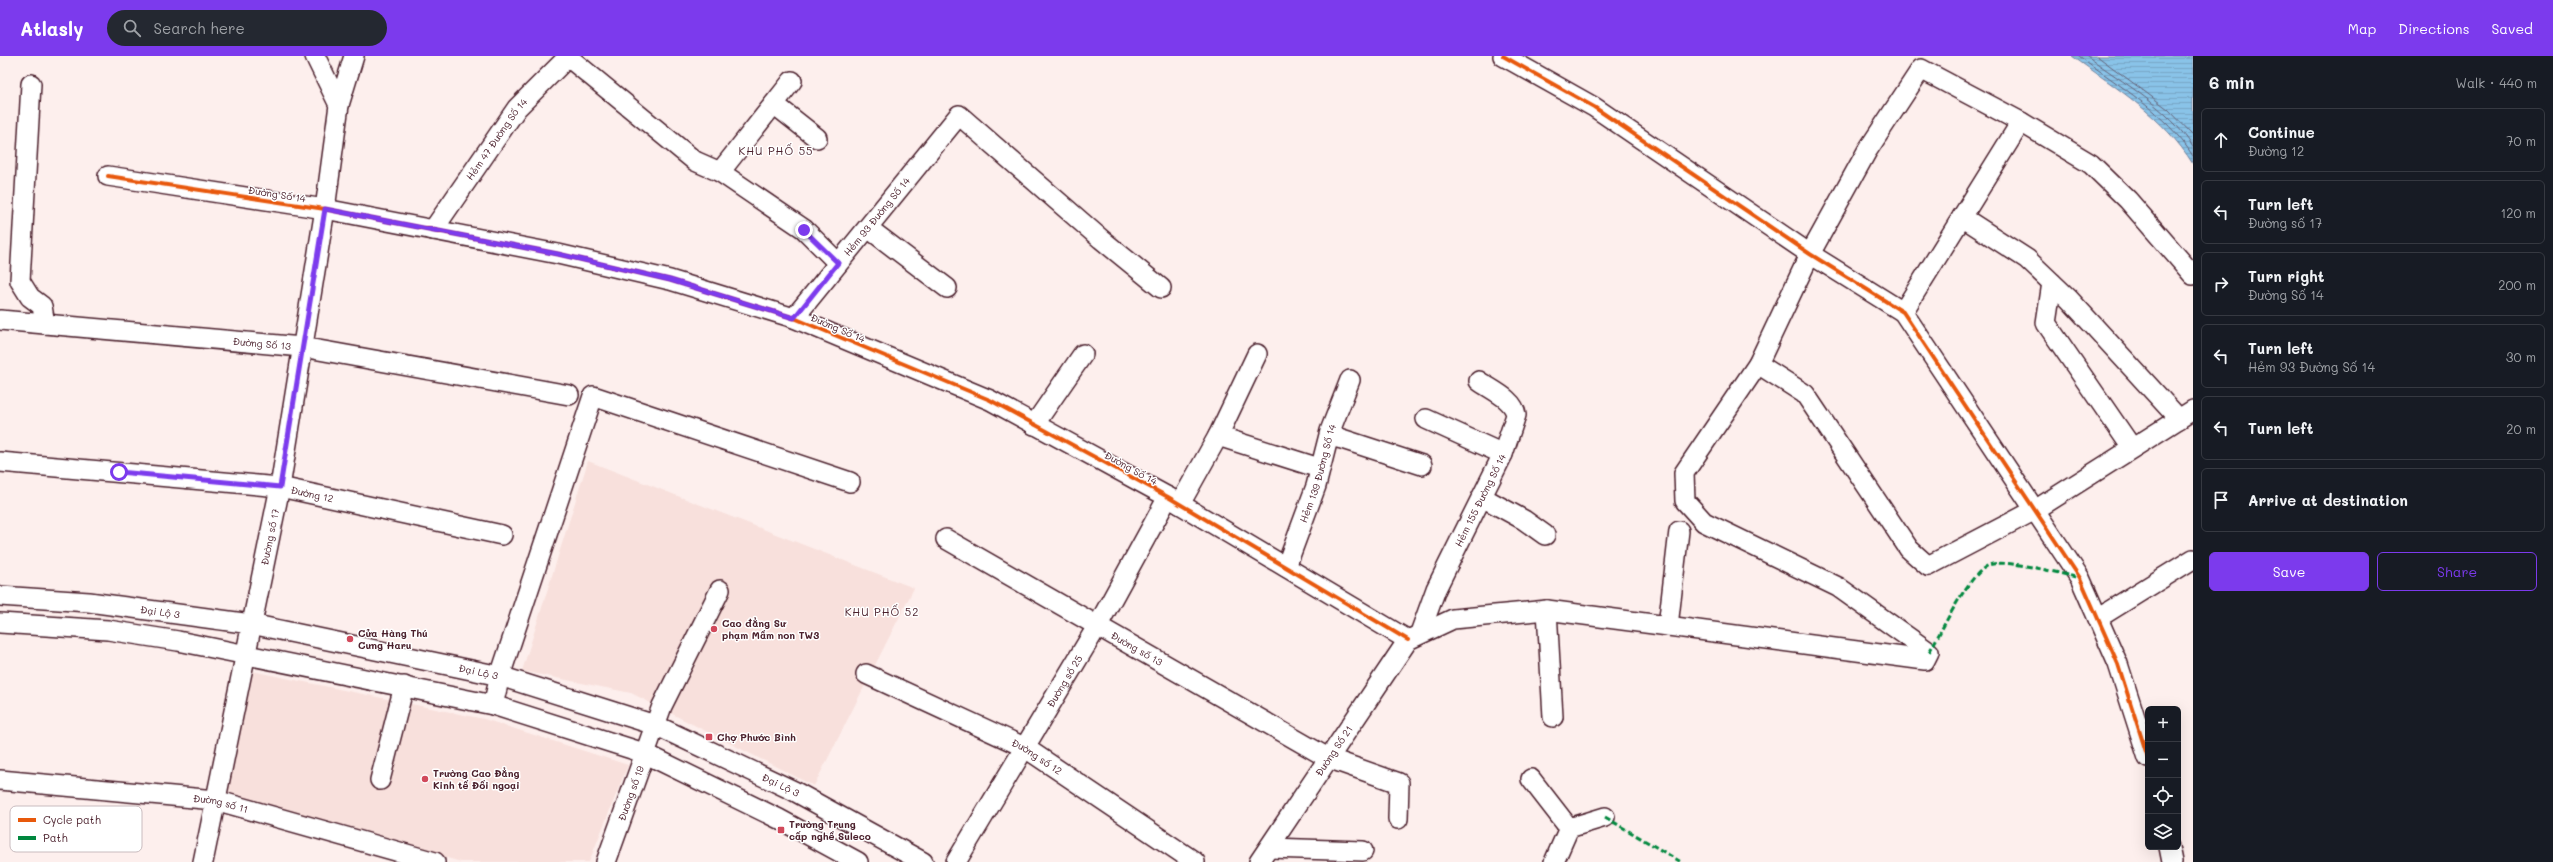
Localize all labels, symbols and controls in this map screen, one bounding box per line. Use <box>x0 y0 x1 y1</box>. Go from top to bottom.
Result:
search box <box>107 10 387 46</box>
text: Atlasly <box>20 16 83 41</box>
icon: search <box>121 17 143 39</box>
text: Search here <box>153 18 245 38</box>
text: Map <box>2348 19 2376 38</box>
text: Directions <box>2398 19 2469 38</box>
text: Saved <box>2491 19 2533 38</box>
text: 6 min <box>2209 71 2254 93</box>
text: Walk · 440 m <box>2456 74 2537 91</box>
street label: Hẻm 47 Đường Số 14 <box>463 95 530 183</box>
text: Continue <box>2248 122 2315 142</box>
icon: ahead <box>2210 129 2232 151</box>
text: 70 m <box>2506 132 2536 149</box>
text: Đường 12 <box>2248 142 2304 159</box>
district label: KHU PHỐ 55 <box>739 143 814 158</box>
street label: Hẻm 93 Đường Số 14 <box>840 174 913 259</box>
street label: Đường Số 14 <box>247 183 307 205</box>
text: Turn left <box>2248 194 2313 214</box>
icon: left <box>2210 201 2232 223</box>
text: 120 m <box>2500 204 2536 221</box>
text: Đường số 17 <box>2248 214 2322 231</box>
route end <box>795 221 813 239</box>
text: Turn right <box>2248 266 2325 286</box>
icon: right <box>2210 273 2232 295</box>
text: 200 m <box>2498 276 2536 293</box>
text: Đường Số 14 <box>2248 286 2324 303</box>
street label: Đường Số 14 <box>808 310 868 346</box>
street label: Đường Số 13 <box>232 334 292 353</box>
text: Turn left <box>2248 338 2313 358</box>
icon: left <box>2210 345 2232 367</box>
text: 30 m <box>2506 348 2536 365</box>
text: Hẻm 93 Đường Số 14 <box>2248 358 2375 375</box>
icon: left <box>2210 417 2232 439</box>
text: Turn left <box>2248 418 2313 438</box>
text: 20 m <box>2506 420 2536 437</box>
street label: Hẻm 139 Đường Số 14 <box>1296 422 1339 525</box>
street label: Đường Số 14 <box>1102 448 1160 488</box>
street label: Hẻm 155 Đường Số 14 <box>1451 451 1509 549</box>
route start <box>110 463 128 481</box>
street label: Đường 12 <box>290 483 335 505</box>
icon: arrive <box>2210 489 2232 511</box>
text: Arrive at destination <box>2248 490 2408 510</box>
street label: Đường số 17 <box>257 507 282 566</box>
button: Save <box>2209 552 2369 591</box>
button: Share <box>2377 552 2537 591</box>
street label: Đại Lộ 3 <box>139 602 181 621</box>
district label: KHU PHỐ 52 <box>845 604 919 619</box>
place label: Cao đẳng Sư phạm Mầm non TW3 <box>722 616 819 642</box>
marker: Cao đẳng Sư phạm Mầm non TW3 <box>709 624 719 634</box>
place label: Cửa Hàng Thú Cưng Haru <box>358 626 428 652</box>
street label: Đường số 13 <box>1108 628 1165 669</box>
marker: Cửa Hàng Thú Cưng Haru <box>345 634 355 644</box>
street label: Đường số 25 <box>1043 652 1086 710</box>
street label: Đại Lộ 3 <box>457 661 500 682</box>
map controls <box>2145 706 2181 850</box>
button: + <box>2145 706 2181 742</box>
street label: Đường Số 21 <box>1312 723 1356 779</box>
place label: Chợ Phước Bình <box>717 730 796 744</box>
marker: Chợ Phước Bình <box>704 732 714 742</box>
street label: Đường số 12 <box>1010 735 1065 778</box>
button: − <box>2145 742 2181 778</box>
street label: Đường số 19 <box>614 764 647 823</box>
place label: Trường Cao Đẳng Kinh tế Đối ngoại <box>433 766 520 792</box>
street label: Đại Lộ 3 <box>760 770 802 800</box>
marker: Trường Cao Đẳng Kinh tế Đối ngoại <box>420 774 430 784</box>
button: locate <box>2145 778 2181 814</box>
street label: Đường số 11 <box>192 791 250 816</box>
legend <box>10 806 142 852</box>
text: Cycle path <box>43 812 101 827</box>
button: layers <box>2145 814 2181 850</box>
place label: Trường Trung cấp nghề Suleco <box>789 817 871 843</box>
marker: Trường Trung cấp nghề Suleco <box>776 825 786 835</box>
text: Path <box>43 830 68 845</box>

